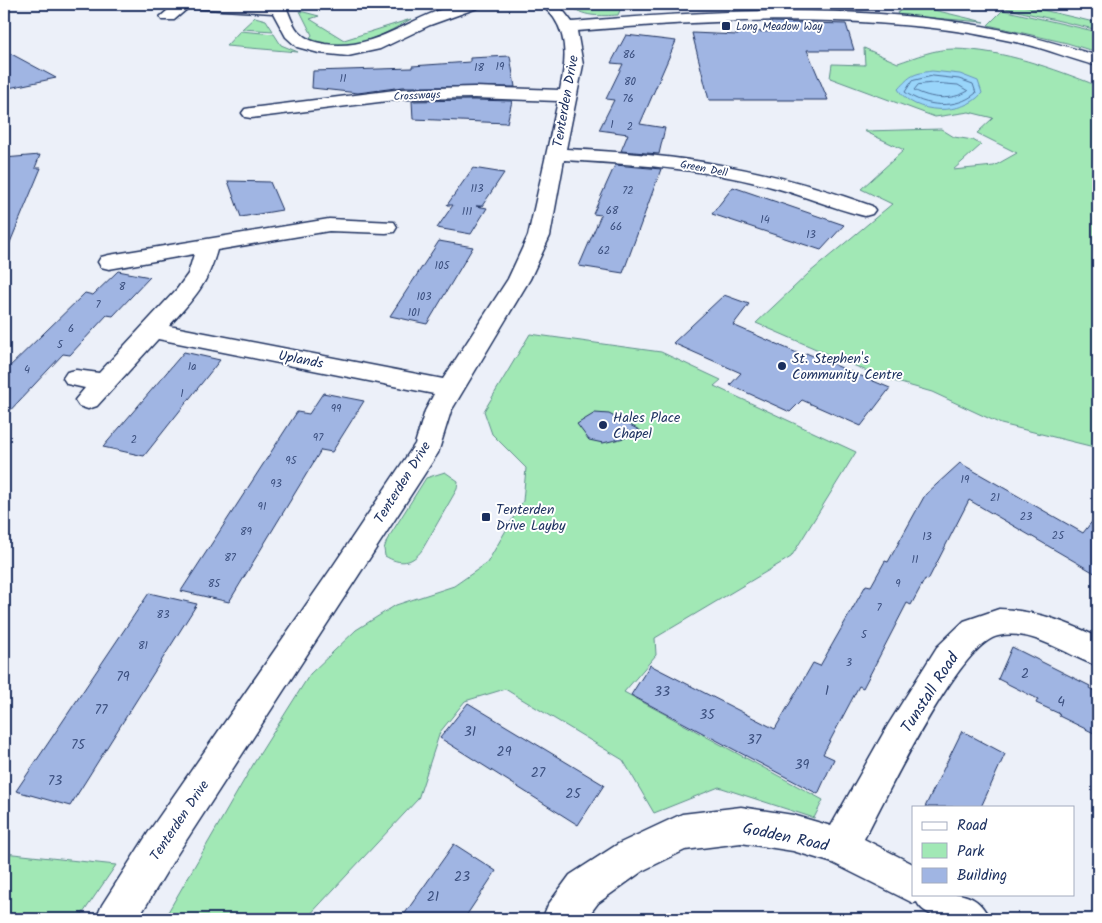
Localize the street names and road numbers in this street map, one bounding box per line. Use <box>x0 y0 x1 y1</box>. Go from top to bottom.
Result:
street label: Tenterden Drive <box>547 53 585 149</box>
street label: Crossways <box>393 86 441 106</box>
street label: Green Dell <box>679 156 729 182</box>
street label: Uplands <box>276 345 325 375</box>
street label: Tenterden Drive <box>369 437 437 528</box>
street label: Tunstall Road <box>895 647 966 738</box>
street label: Tenterden Drive <box>145 775 215 865</box>
street label: Godden Road <box>740 816 832 859</box>

